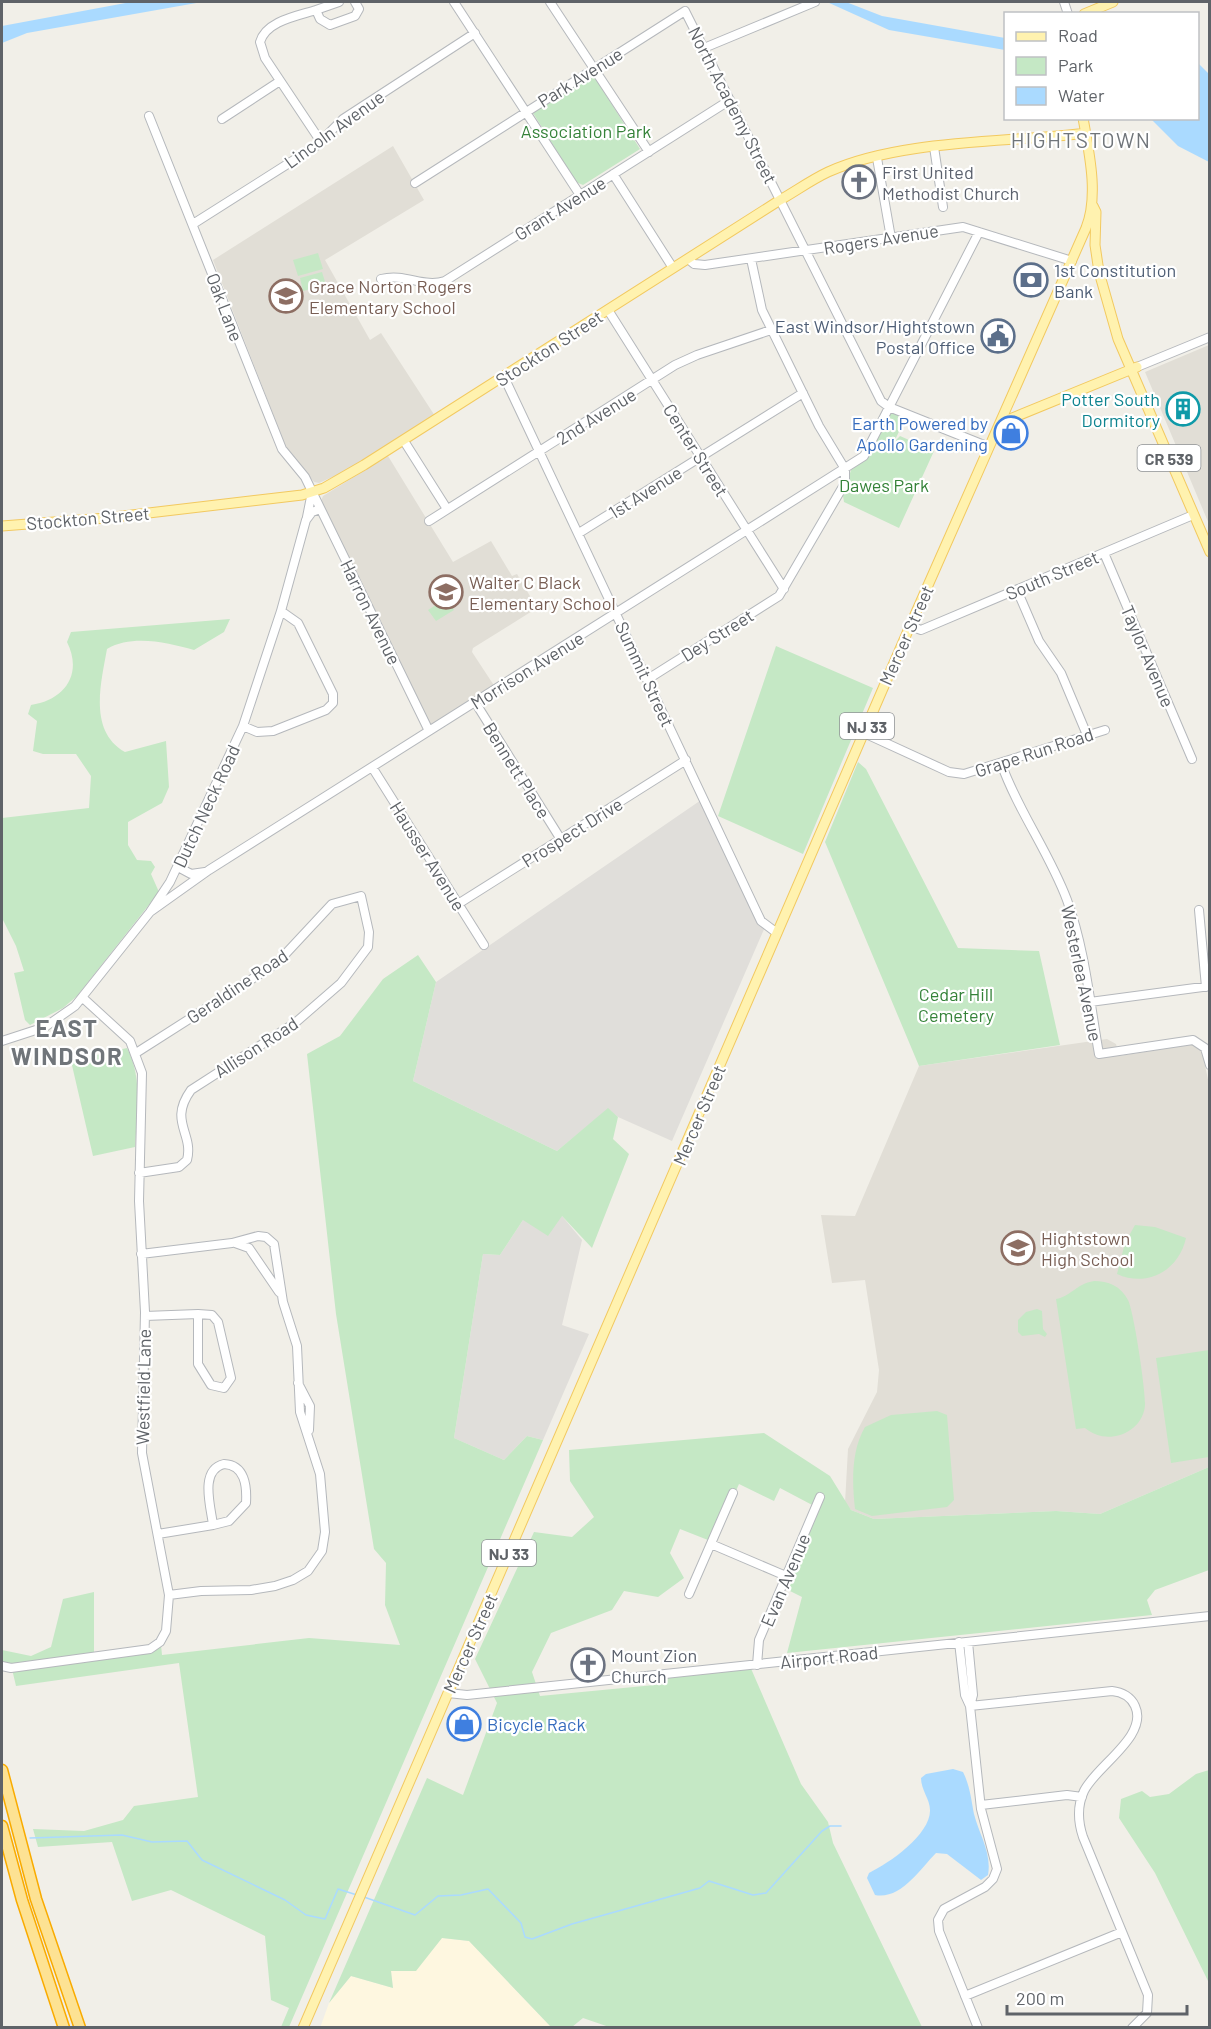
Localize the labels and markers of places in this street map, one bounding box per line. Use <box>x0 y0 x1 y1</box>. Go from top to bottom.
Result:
place label: First United Methodist Church <box>882 161 1019 204</box>
church icon: First United Methodist Church <box>841 164 877 200</box>
place label: 1st Constitution Bank <box>1054 259 1176 302</box>
bank icon: 1st Constitution Bank <box>1013 262 1049 298</box>
place label: Grace Norton Rogers Elementary School <box>309 275 472 318</box>
school or university icon: Grace Norton Rogers Elementary School <box>268 278 304 314</box>
place label: East Windsor/Hightstown Postal Office <box>775 315 975 358</box>
public building icon: East Windsor/Hightstown Postal Office <box>980 318 1016 354</box>
place label: Potter South Dormitory <box>1061 388 1160 431</box>
building icon: Potter South Dormitory <box>1165 391 1201 427</box>
place label: Earth Powered by Apollo Gardening <box>852 412 988 455</box>
shop icon: Earth Powered by Apollo Gardening <box>993 415 1029 451</box>
place label: Walter C Black Elementary School <box>469 571 616 614</box>
school or university icon: Walter C Black Elementary School <box>428 574 464 610</box>
place label: Hightstown High School <box>1041 1227 1134 1270</box>
school or university icon: Hightstown High School <box>1000 1230 1036 1266</box>
place label: Mount Zion Church <box>611 1644 697 1687</box>
church icon: Mount Zion Church <box>570 1647 606 1683</box>
shop icon: Bicycle Rack <box>446 1706 482 1742</box>
place label: Bicycle Rack <box>487 1713 585 1735</box>

